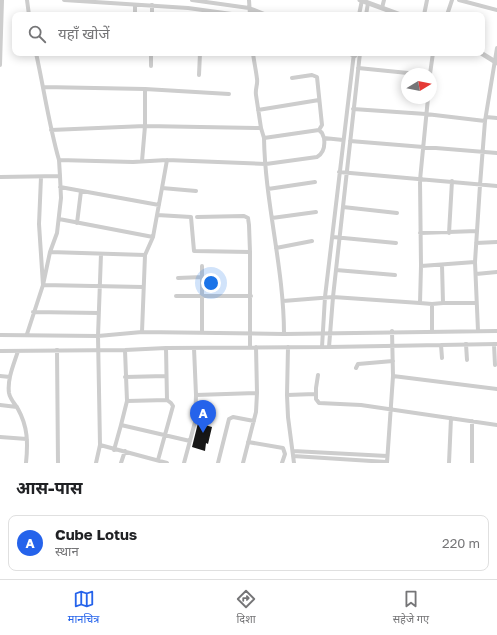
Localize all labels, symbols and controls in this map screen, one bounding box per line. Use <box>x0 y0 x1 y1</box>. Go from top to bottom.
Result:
search box <box>12 12 485 56</box>
icon: search <box>26 23 48 45</box>
text: यहाँ खोजें <box>58 24 110 42</box>
north arrow <box>401 68 437 104</box>
your location <box>201 273 221 293</box>
pin: A <box>190 400 216 433</box>
text: आस-पास <box>16 477 83 498</box>
text: Cube Lotus <box>55 525 137 543</box>
text: A <box>25 535 35 551</box>
text: 220 m <box>442 535 480 551</box>
text: स्थान <box>55 543 79 559</box>
tab: मानचित्र <box>68 588 99 627</box>
tab: दिशा <box>235 588 257 627</box>
tab: सहेजे गए <box>393 588 429 627</box>

